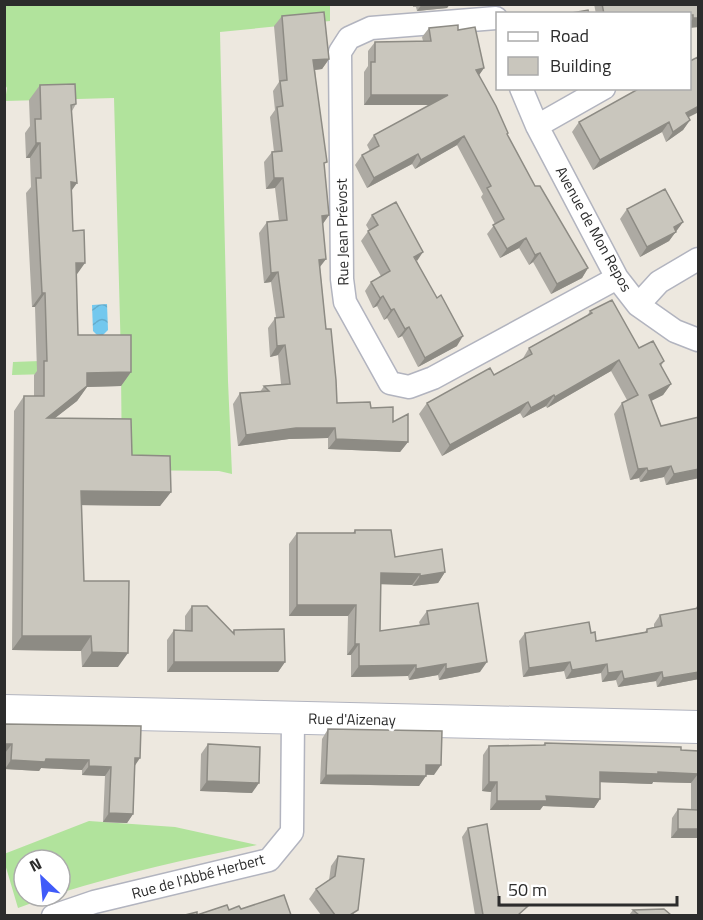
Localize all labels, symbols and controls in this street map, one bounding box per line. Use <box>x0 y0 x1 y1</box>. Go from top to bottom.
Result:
legend <box>496 12 691 90</box>
text: Road <box>550 22 589 49</box>
text: Building <box>550 52 611 79</box>
street label: Avenue de Mon Repos <box>550 162 638 296</box>
street label: Rue Jean Prévost <box>330 177 354 286</box>
street label: Rue d'Aizenay <box>308 707 396 731</box>
street label: Rue de l'Abbé Herbert <box>129 847 268 905</box>
north arrow <box>12 848 72 908</box>
text: N <box>25 851 46 878</box>
scale bar <box>499 869 678 907</box>
text: 50 m <box>508 876 547 903</box>

